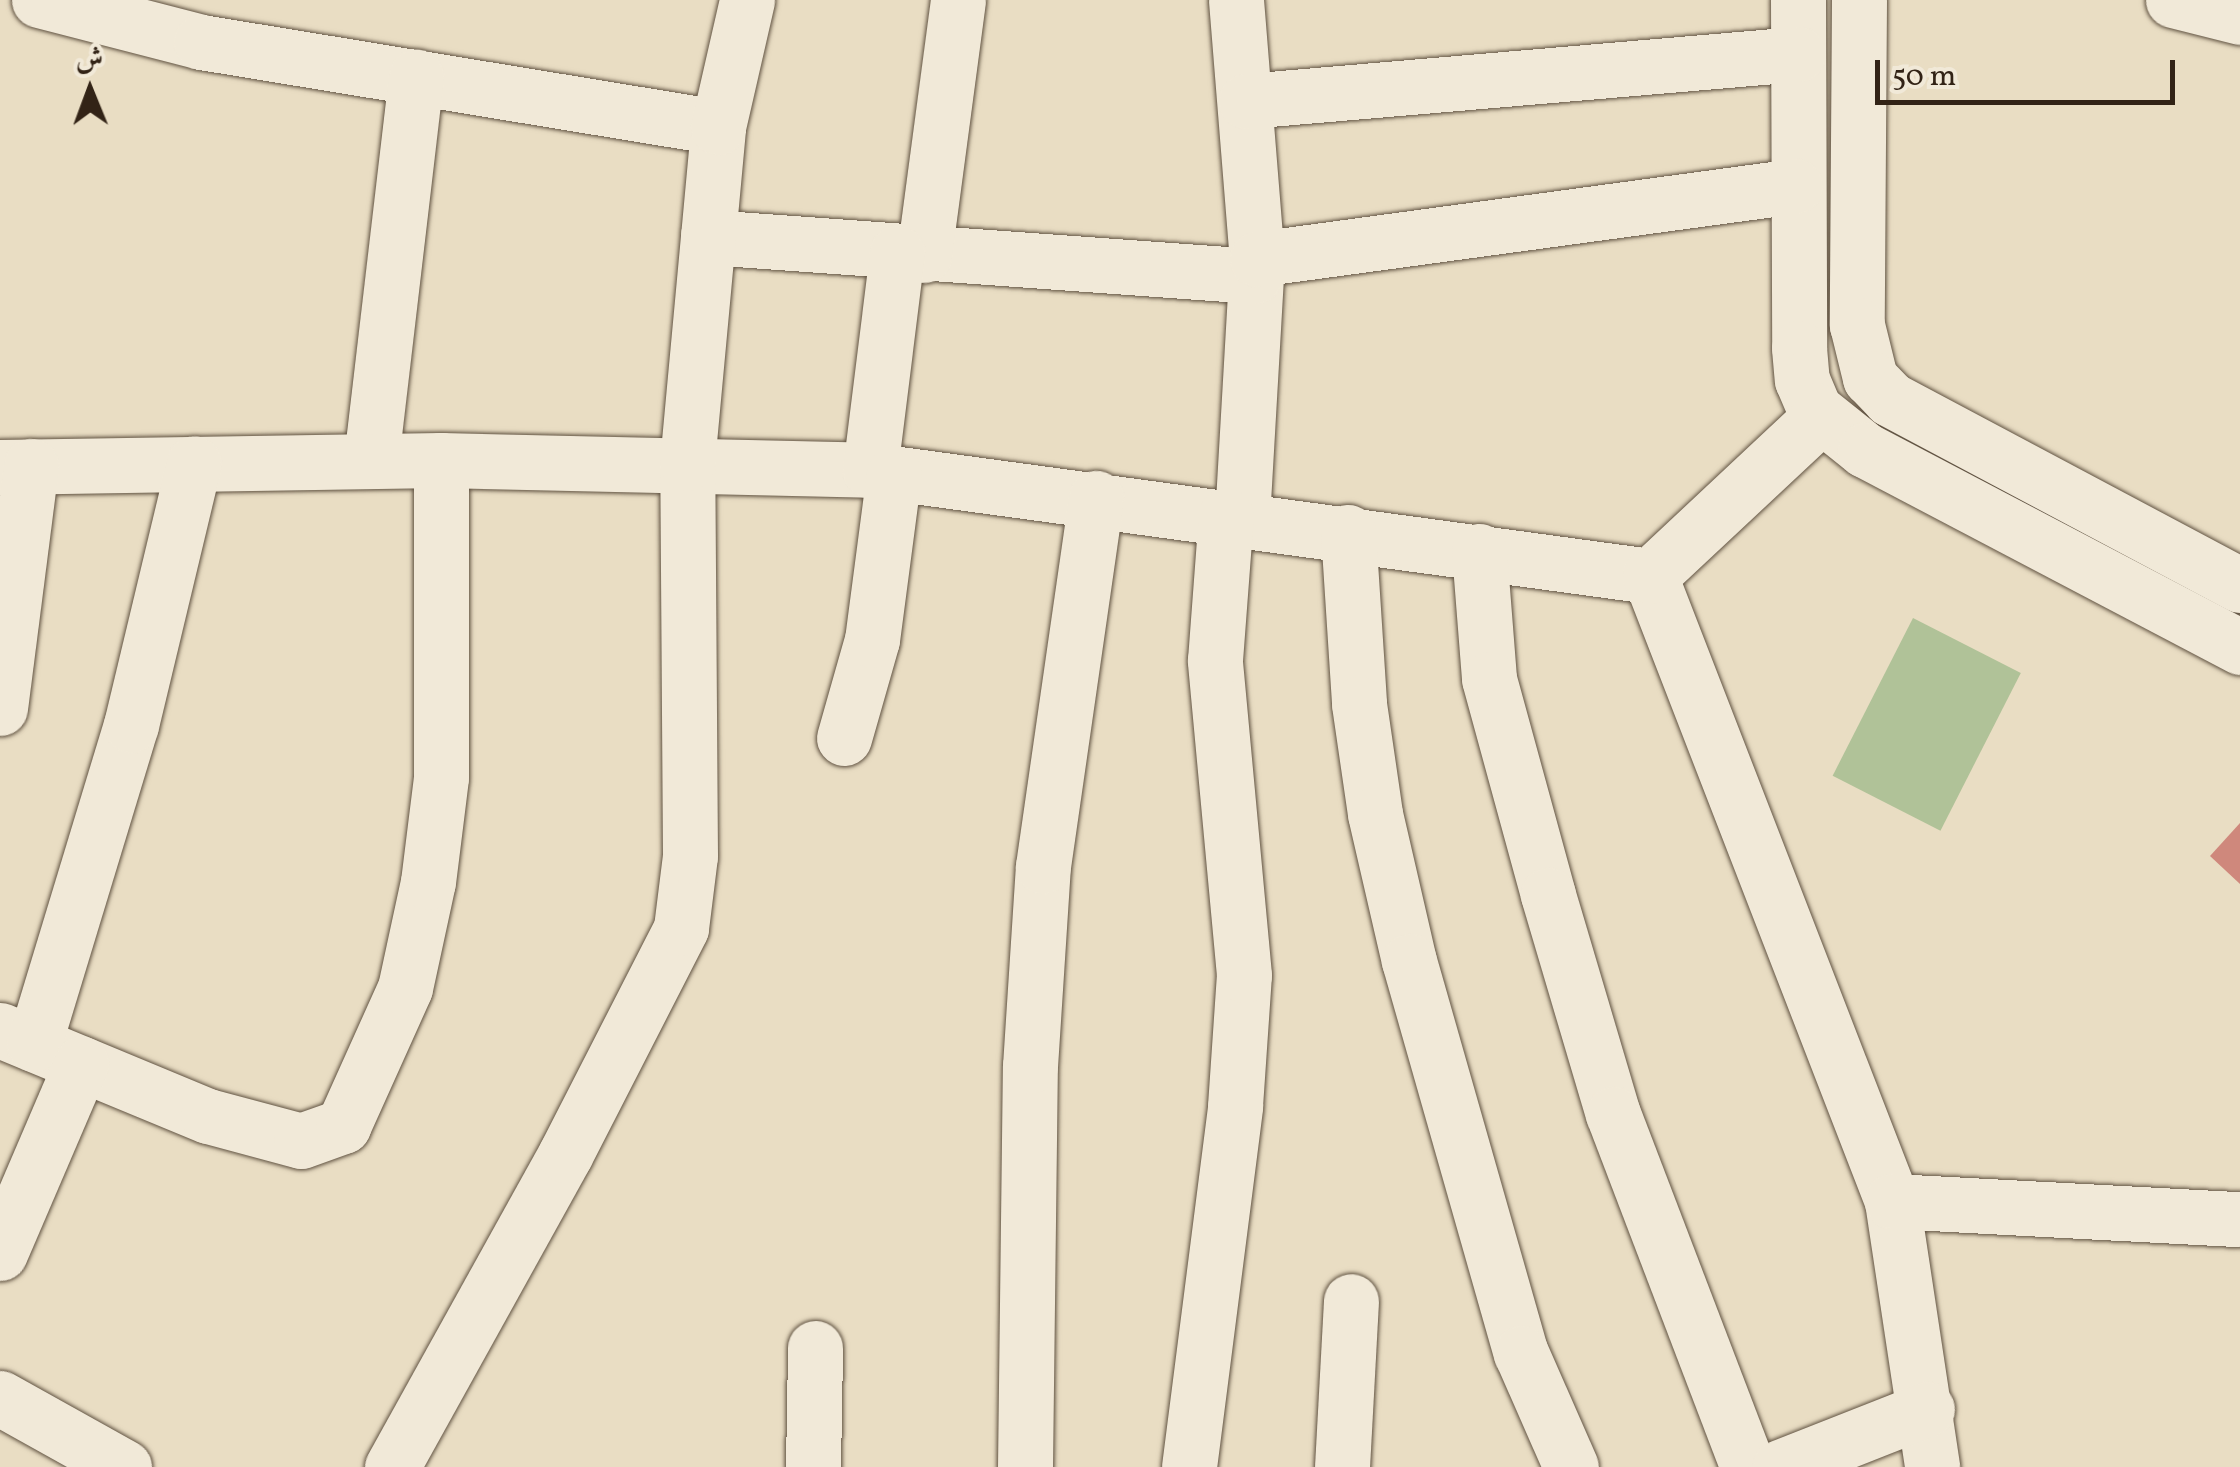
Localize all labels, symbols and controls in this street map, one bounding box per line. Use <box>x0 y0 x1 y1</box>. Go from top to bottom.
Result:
north arrow <box>40 40 140 140</box>
text: ش <box>75 40 104 79</box>
scale bar <box>1880 40 2180 102</box>
text: 50 m <box>1892 56 1956 98</box>

